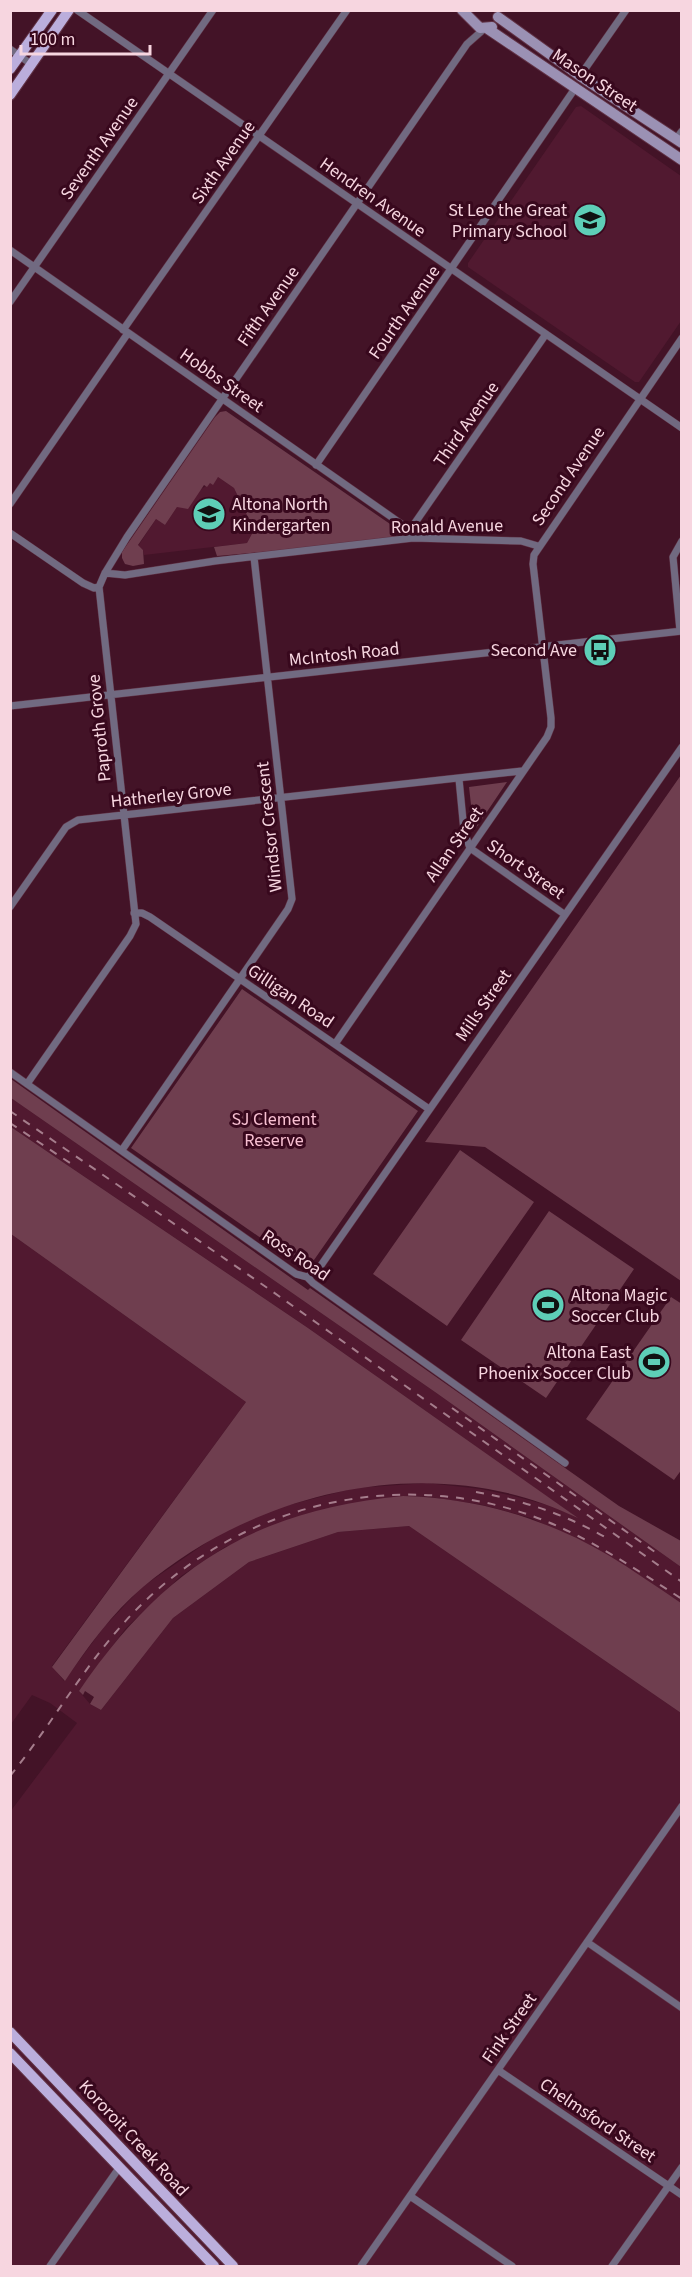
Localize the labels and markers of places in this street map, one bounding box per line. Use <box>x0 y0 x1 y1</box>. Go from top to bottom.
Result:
place label: St Leo the Great Primary School <box>448 198 567 244</box>
school or university icon: St Leo the Great Primary School <box>572 202 608 238</box>
place label: Altona North Kindergarten <box>232 492 330 538</box>
school or university icon: Altona North Kindergarten <box>191 496 227 532</box>
bus stop icon: Second Ave <box>582 632 618 668</box>
place label: Second Ave <box>491 638 577 663</box>
place label: Altona Magic Soccer Club <box>571 1283 667 1329</box>
sports icon: Altona Magic Soccer Club <box>530 1287 566 1323</box>
place label: Altona East Phoenix Soccer Club <box>478 1340 631 1386</box>
sports icon: Altona East Phoenix Soccer Club <box>636 1344 672 1380</box>

